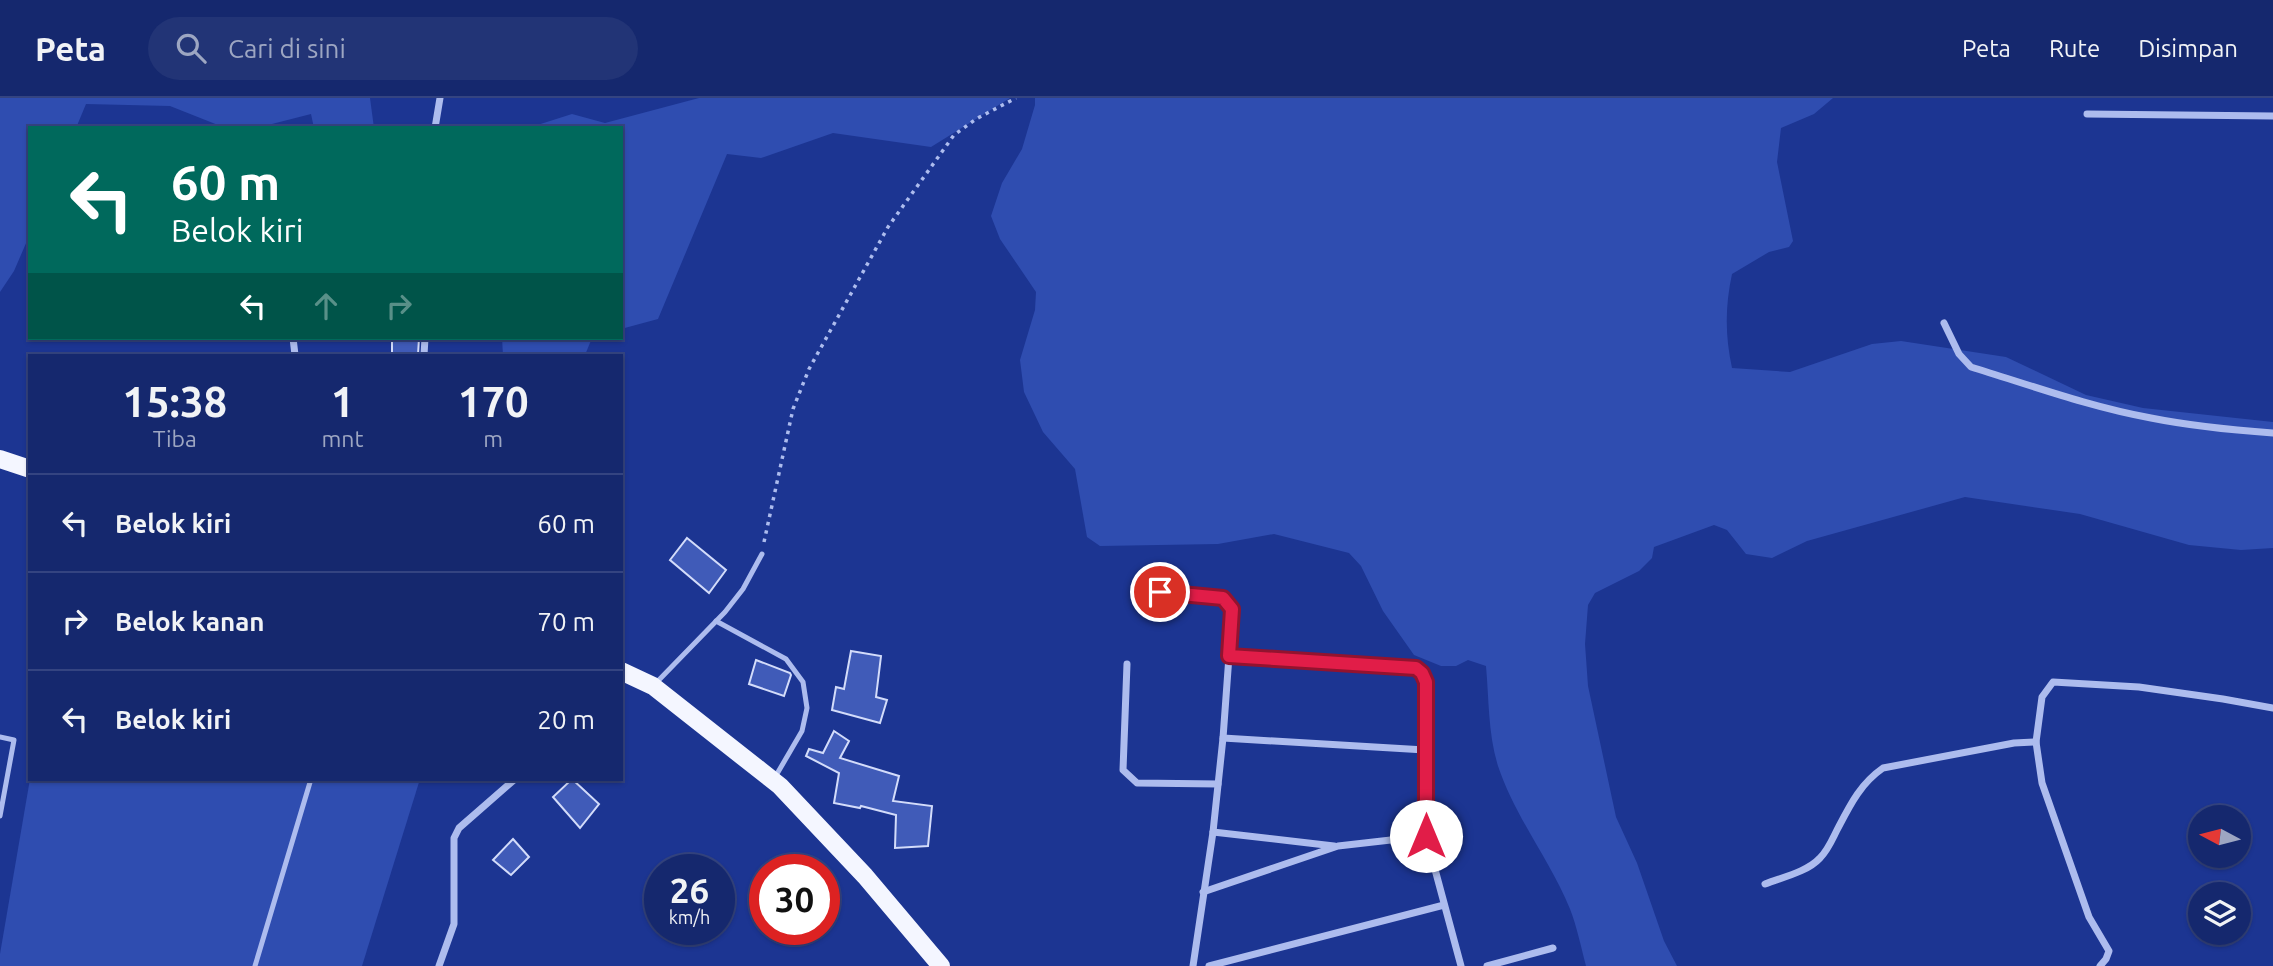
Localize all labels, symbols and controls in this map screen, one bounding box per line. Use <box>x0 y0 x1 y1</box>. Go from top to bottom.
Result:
search box <box>148 17 638 80</box>
icon: search <box>172 29 210 67</box>
text: Peta <box>35 30 106 67</box>
text: Cari di sini <box>228 34 346 63</box>
text: Peta <box>1962 35 2011 62</box>
text: Rute <box>2049 35 2100 62</box>
text: Disimpan <box>2138 35 2238 62</box>
icon: left <box>56 154 147 245</box>
text: 60 m <box>171 154 280 209</box>
text: Belok kiri <box>171 212 303 248</box>
icon: left <box>234 287 272 325</box>
icon: ahead <box>307 287 345 325</box>
icon: right <box>380 287 418 325</box>
text: 15:38 <box>122 378 227 425</box>
text: 1 <box>331 378 354 425</box>
text: 170 <box>458 378 529 425</box>
text: Tiba <box>153 426 197 451</box>
text: mnt <box>321 426 364 451</box>
text: m <box>483 426 503 451</box>
icon: left <box>56 504 94 542</box>
text: Belok kiri <box>115 509 231 538</box>
text: 60 m <box>537 509 595 538</box>
pin <box>1130 562 1190 622</box>
icon: arrive <box>1141 573 1179 611</box>
icon: right <box>56 602 94 640</box>
text: Belok kanan <box>115 607 265 636</box>
text: 70 m <box>537 607 595 636</box>
icon: left <box>56 700 94 738</box>
text: Belok kiri <box>115 705 231 734</box>
text: 20 m <box>537 705 595 734</box>
position arrow <box>1389 799 1463 873</box>
north arrow <box>2188 805 2250 868</box>
map controls <box>2188 805 2251 945</box>
speed limit sign: 30 <box>749 854 840 945</box>
text: 26 <box>670 870 709 910</box>
button: layers <box>2188 882 2251 945</box>
text: km/h <box>669 907 710 927</box>

